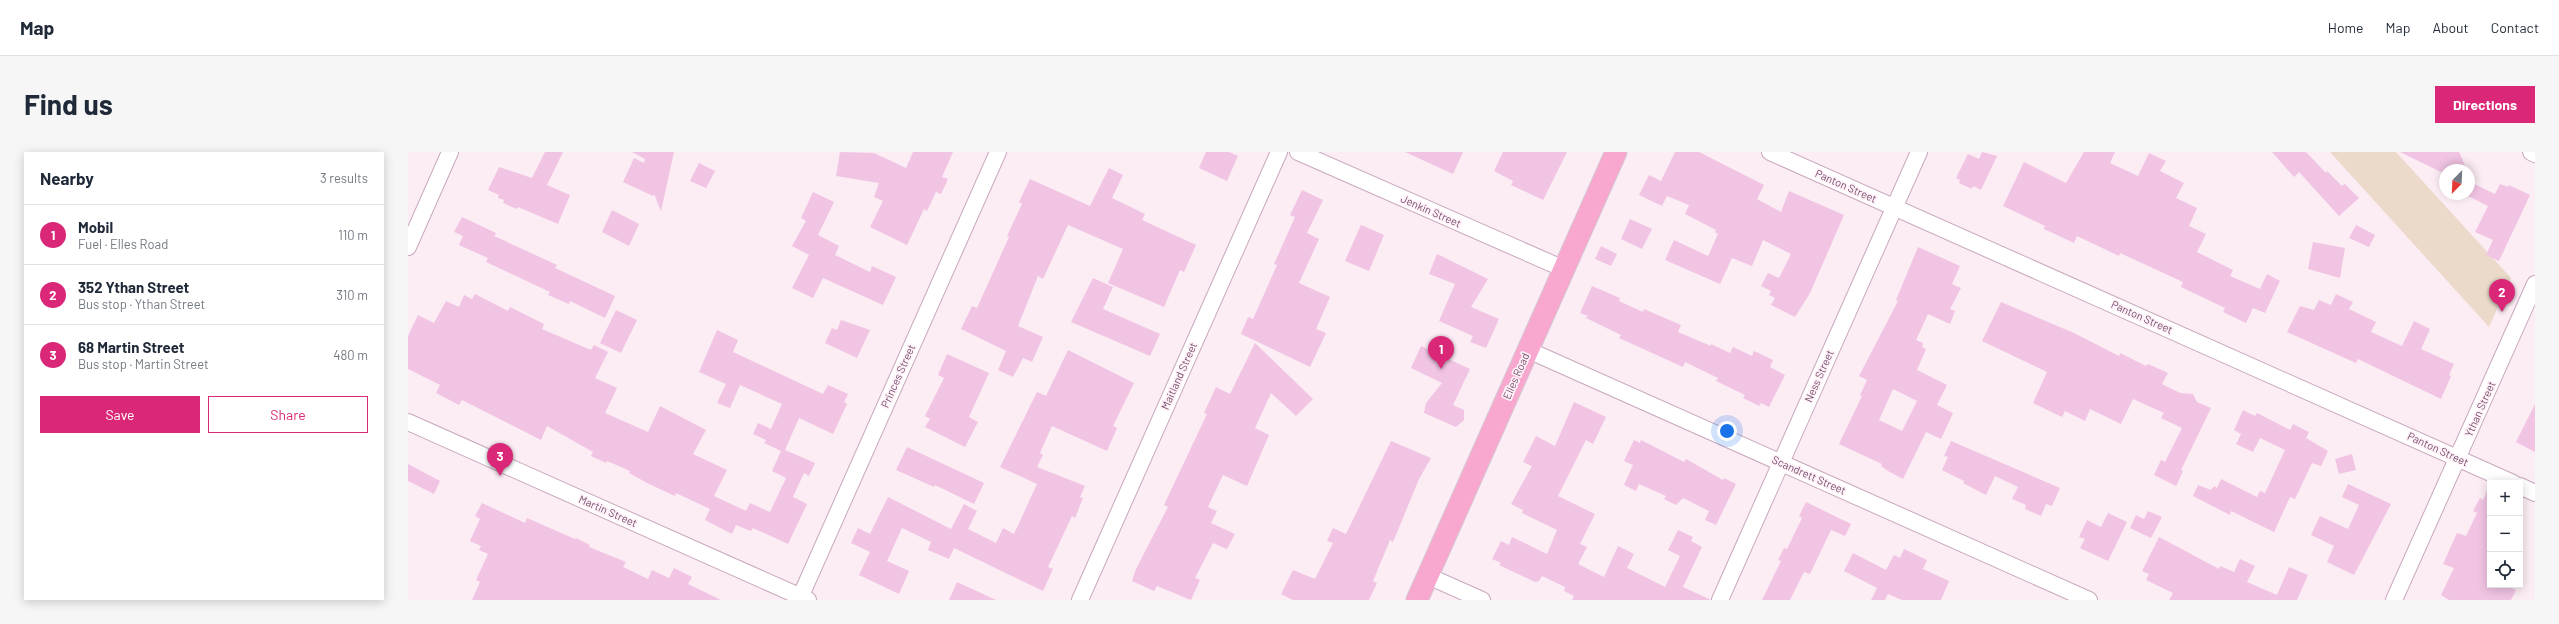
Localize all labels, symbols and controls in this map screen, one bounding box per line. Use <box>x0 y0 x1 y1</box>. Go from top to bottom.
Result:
text: Map <box>20 16 54 39</box>
text: Home <box>2328 19 2364 36</box>
text: Map <box>2386 19 2410 36</box>
text: About <box>2432 19 2469 36</box>
text: Contact <box>2491 19 2539 36</box>
button: Directions <box>2435 86 2535 123</box>
text: Find us <box>24 87 113 121</box>
north arrow <box>2439 164 2475 200</box>
street label: Panton Street <box>1813 166 1879 205</box>
text: Nearby <box>40 168 94 188</box>
text: 3 results <box>320 170 368 186</box>
street label: Jenkin Street <box>1399 191 1463 230</box>
text: Mobil <box>78 218 113 236</box>
text: 1 <box>51 227 55 243</box>
text: 110 m <box>338 227 368 243</box>
text: Fuel · Elles Road <box>78 236 168 252</box>
text: 352 Ythan Street <box>78 278 189 296</box>
pin: 2 <box>2489 279 2515 312</box>
text: 2 <box>49 287 57 303</box>
text: 310 m <box>336 287 368 303</box>
text: Bus stop · Ythan Street <box>78 296 205 312</box>
street label: Panton Street <box>2109 297 2175 336</box>
pin: 1 <box>1428 336 1454 369</box>
text: 68 Martin Street <box>78 338 184 356</box>
street label: Maitland Street <box>1158 340 1199 412</box>
street label: Princes Street <box>878 342 917 410</box>
text: 3 <box>49 347 57 363</box>
text: 480 m <box>333 347 368 363</box>
street label: Ness Street <box>1801 348 1836 404</box>
street label: Elles Road <box>1500 351 1532 401</box>
text: Bus stop · Martin Street <box>78 356 209 372</box>
street label: Ythan Street <box>2461 379 2498 439</box>
button: Save <box>40 396 200 433</box>
button: Share <box>208 396 368 433</box>
your location <box>1717 421 1737 441</box>
street label: Panton Street <box>2406 429 2471 468</box>
pin: 3 <box>487 443 513 476</box>
street label: Scandrett Street <box>1770 452 1848 497</box>
map controls <box>2487 480 2523 588</box>
button: + <box>2487 480 2523 516</box>
street label: Martin Street <box>577 492 639 529</box>
button: − <box>2487 516 2523 552</box>
button: locate <box>2487 552 2523 588</box>

